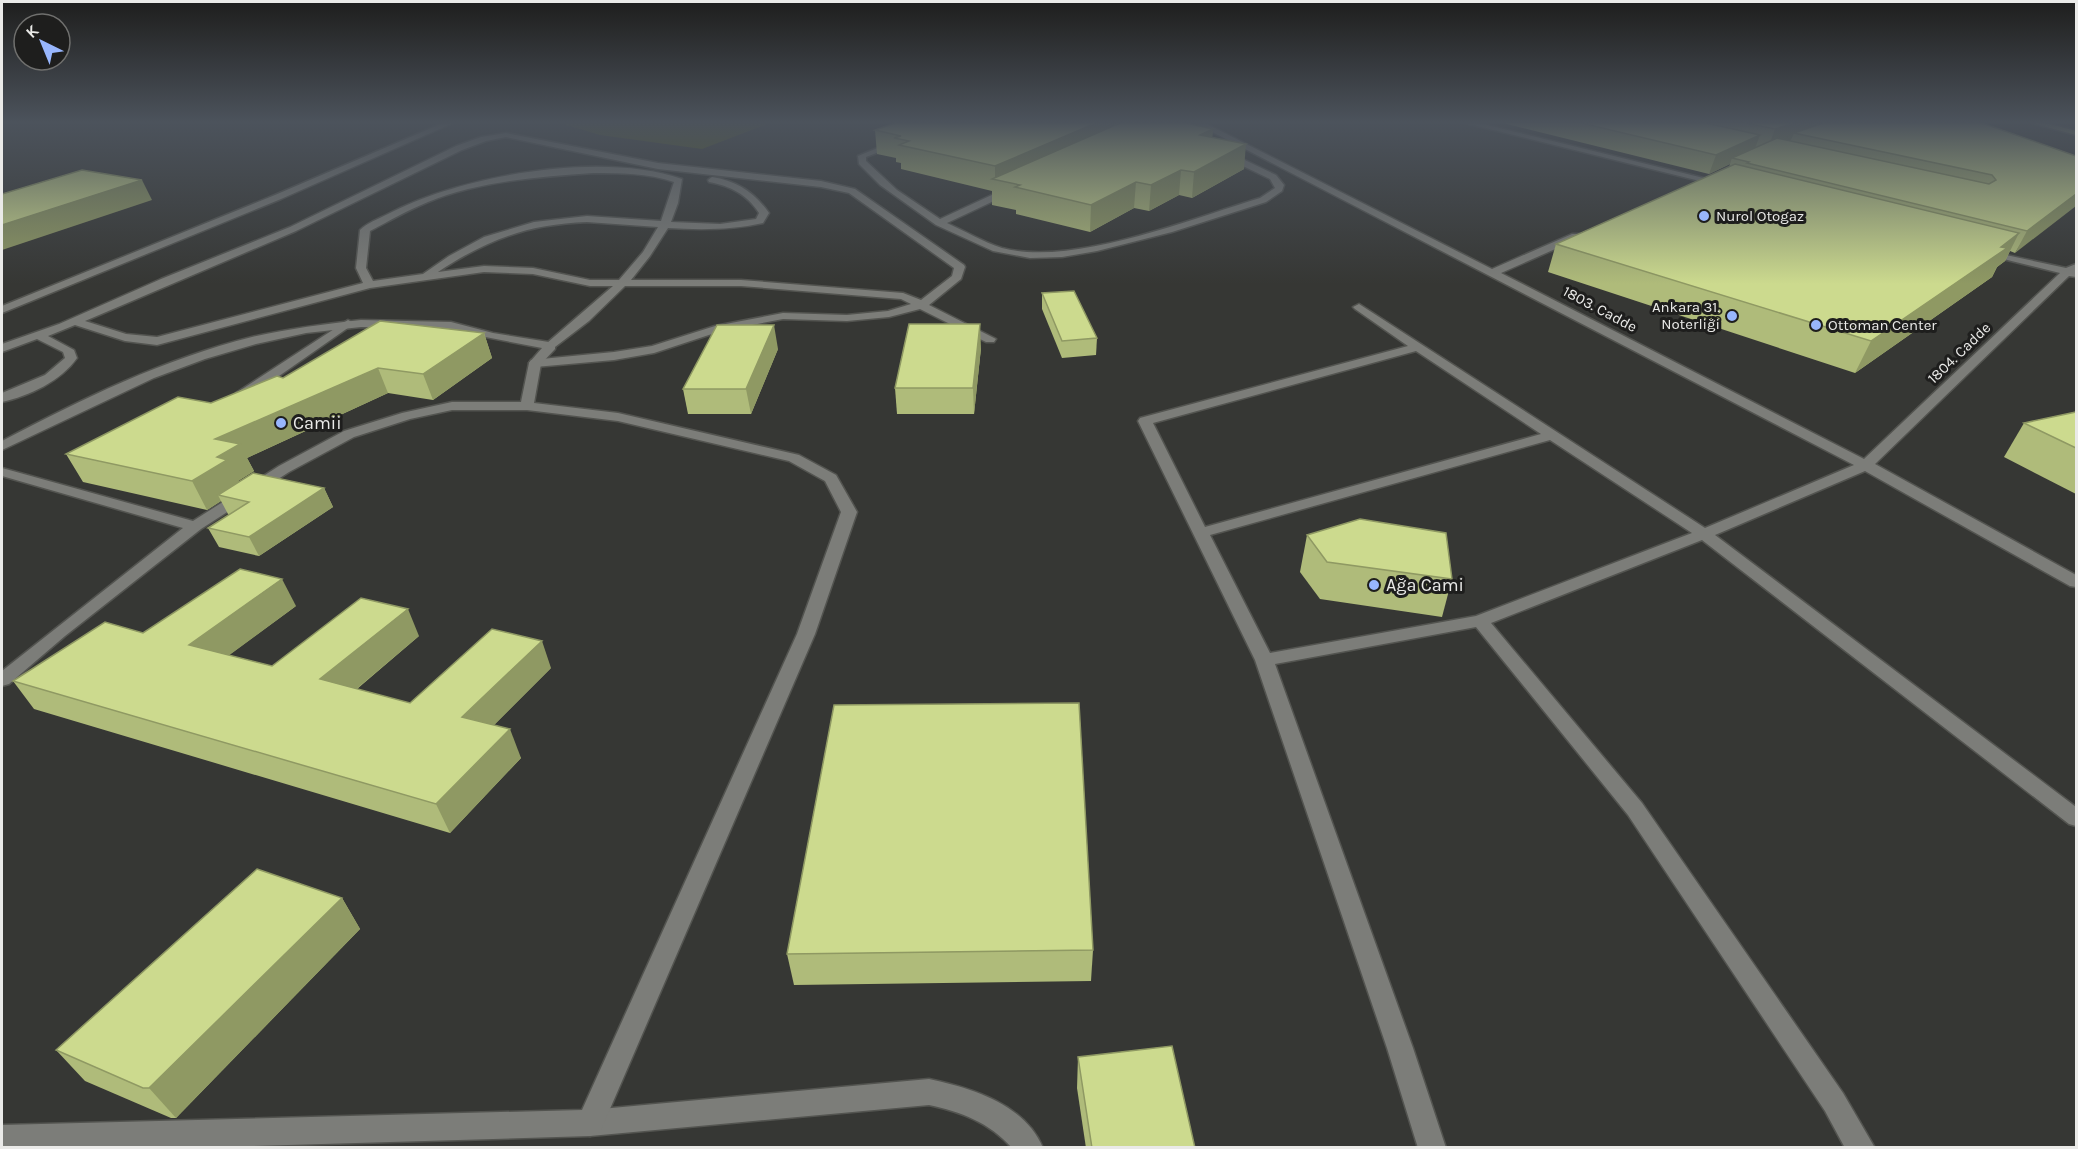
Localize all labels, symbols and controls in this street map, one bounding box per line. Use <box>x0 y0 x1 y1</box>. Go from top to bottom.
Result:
north arrow <box>12 12 72 72</box>
text: K <box>22 21 43 42</box>
place label: Nurol Otogaz <box>1716 207 1804 225</box>
marker: Nurol Otogaz <box>1697 209 1711 223</box>
street label: 1803. Cadde <box>1560 282 1640 336</box>
place label: Ankara 31. Noterliği <box>1652 298 1720 333</box>
marker: Ankara 31. Noterliği <box>1725 309 1739 323</box>
place label: Ottoman Center <box>1828 316 1937 334</box>
marker: Ottoman Center <box>1809 318 1823 332</box>
street label: 1804. Cadde <box>1924 319 1994 387</box>
place label: Camii <box>293 412 342 434</box>
marker: Camii <box>274 416 288 430</box>
place label: Ağa Cami <box>1386 574 1464 596</box>
marker: Ağa Cami <box>1367 578 1381 592</box>

